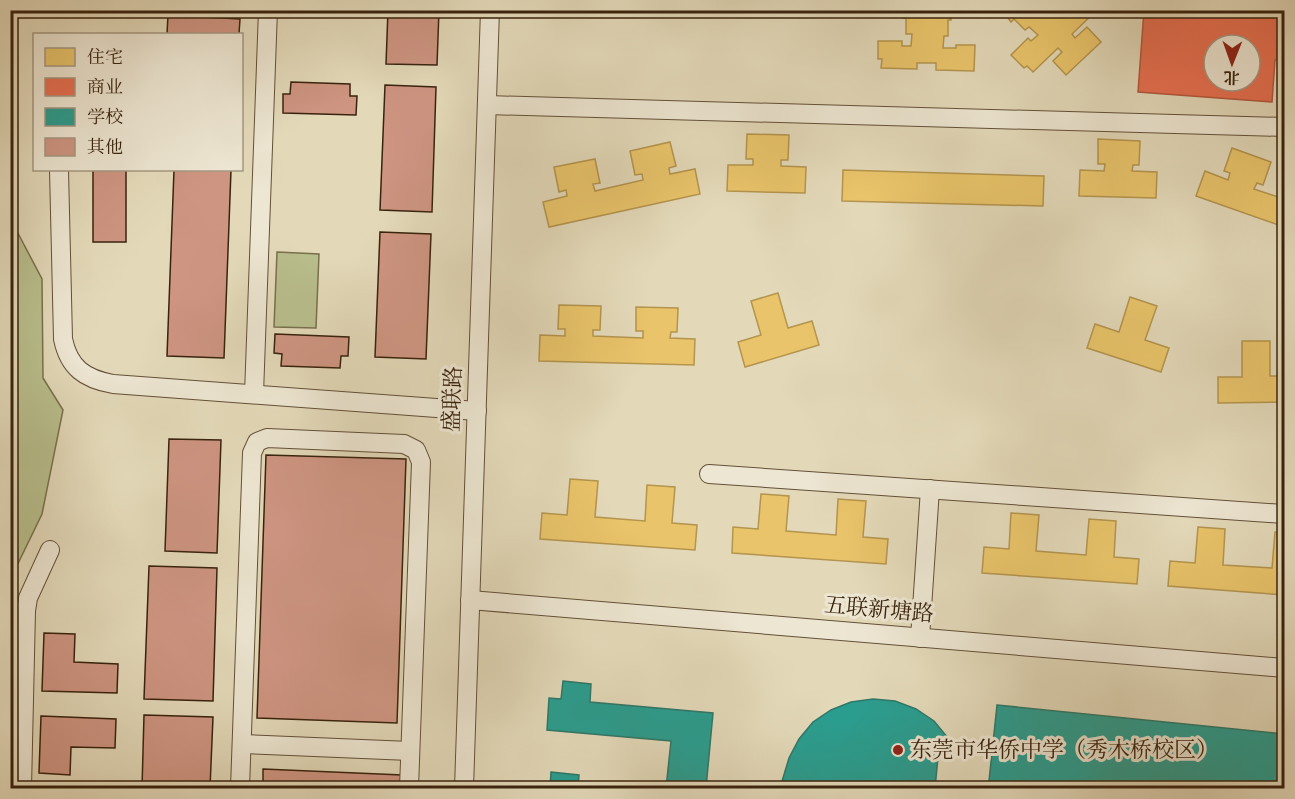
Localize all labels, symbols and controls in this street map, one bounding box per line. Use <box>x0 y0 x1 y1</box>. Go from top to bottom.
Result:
legend <box>33 33 243 171</box>
north arrow <box>1202 33 1262 93</box>
text: 住宅 <box>87 47 123 69</box>
text: 北 <box>1224 67 1240 87</box>
text: 商业 <box>87 77 123 99</box>
text: 学校 <box>87 107 123 129</box>
text: 其他 <box>87 137 123 159</box>
street label: 盛联路 <box>438 366 468 432</box>
street label: 五联新塘路 <box>823 592 935 628</box>
place label: 东莞市华侨中学（秀木桥校区） <box>910 737 1218 764</box>
marker: 东莞市华侨中学（秀木桥校区） <box>891 743 905 757</box>

